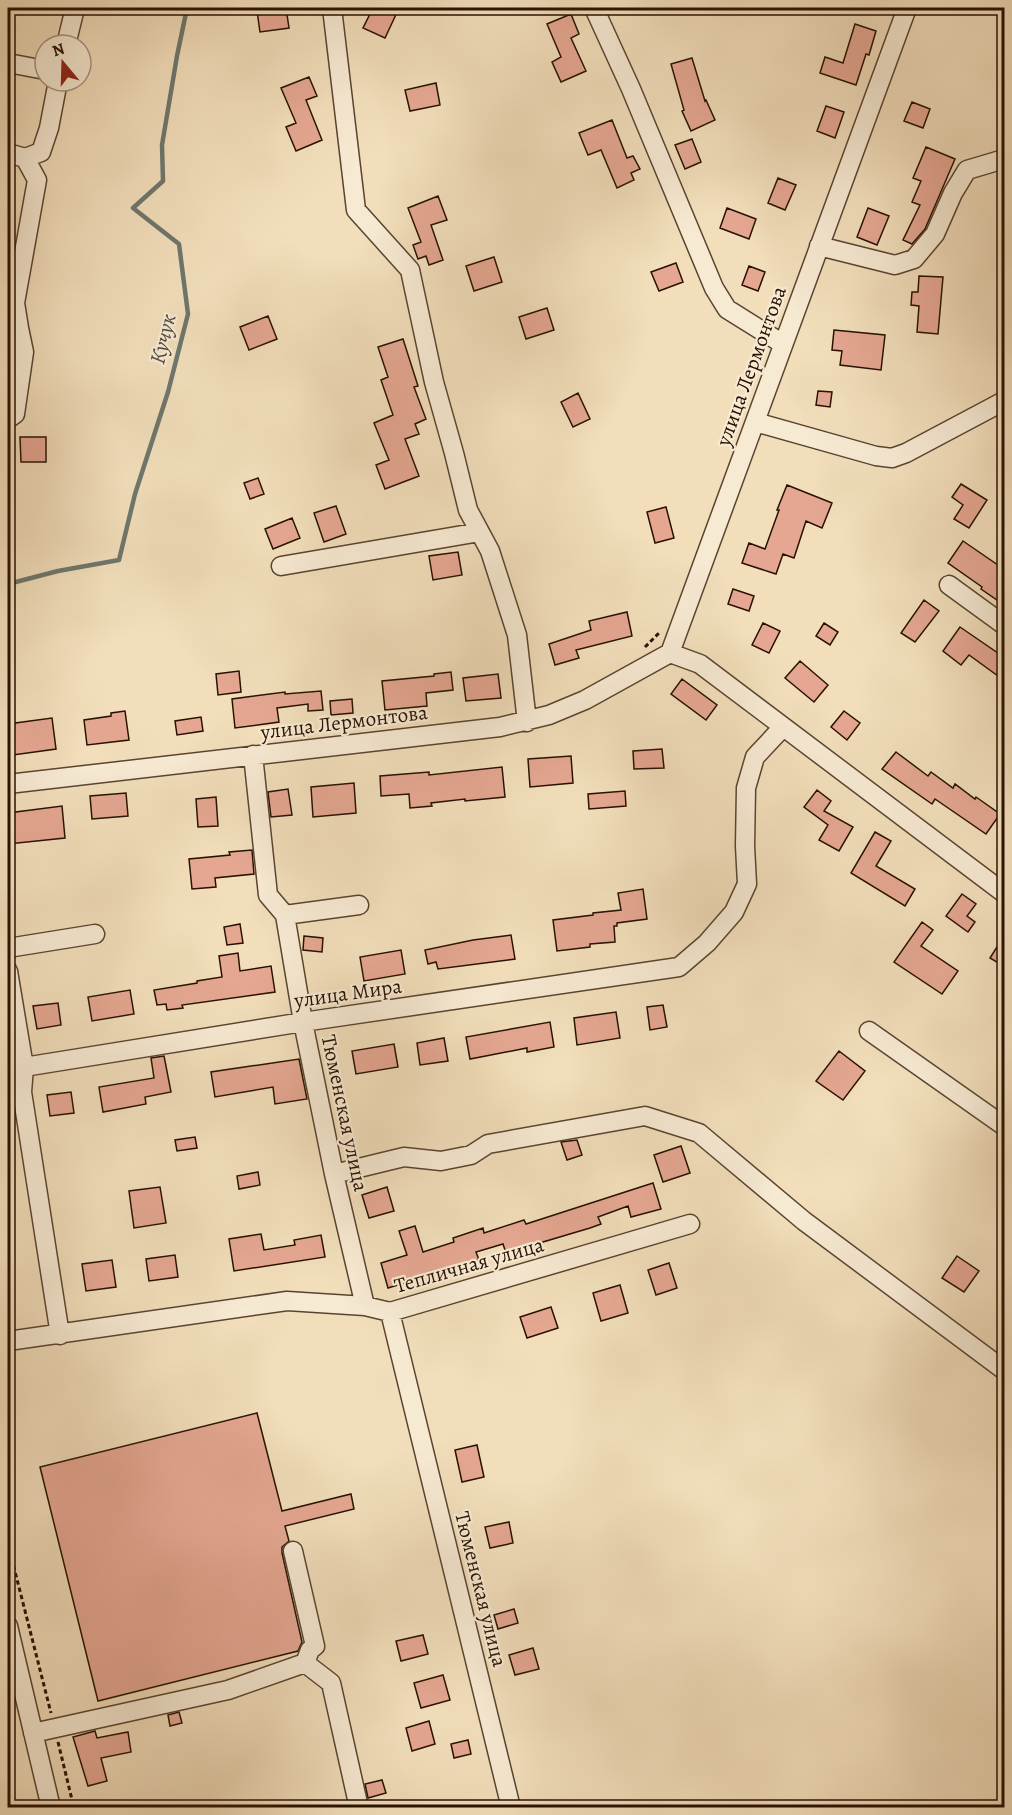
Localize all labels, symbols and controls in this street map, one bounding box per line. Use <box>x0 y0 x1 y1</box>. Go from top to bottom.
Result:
north arrow <box>33 33 93 93</box>
text: N <box>49 37 68 62</box>
street label: улица Лермонтова <box>709 282 793 451</box>
water label: Кучук <box>142 311 184 367</box>
street label: улица Лермонтова <box>258 698 429 746</box>
street label: улица Мира <box>291 972 404 1015</box>
street label: Тюменская улица <box>315 1032 375 1194</box>
street label: Тепличная улица <box>391 1230 547 1300</box>
street label: Тюменская улица <box>448 1508 514 1670</box>

